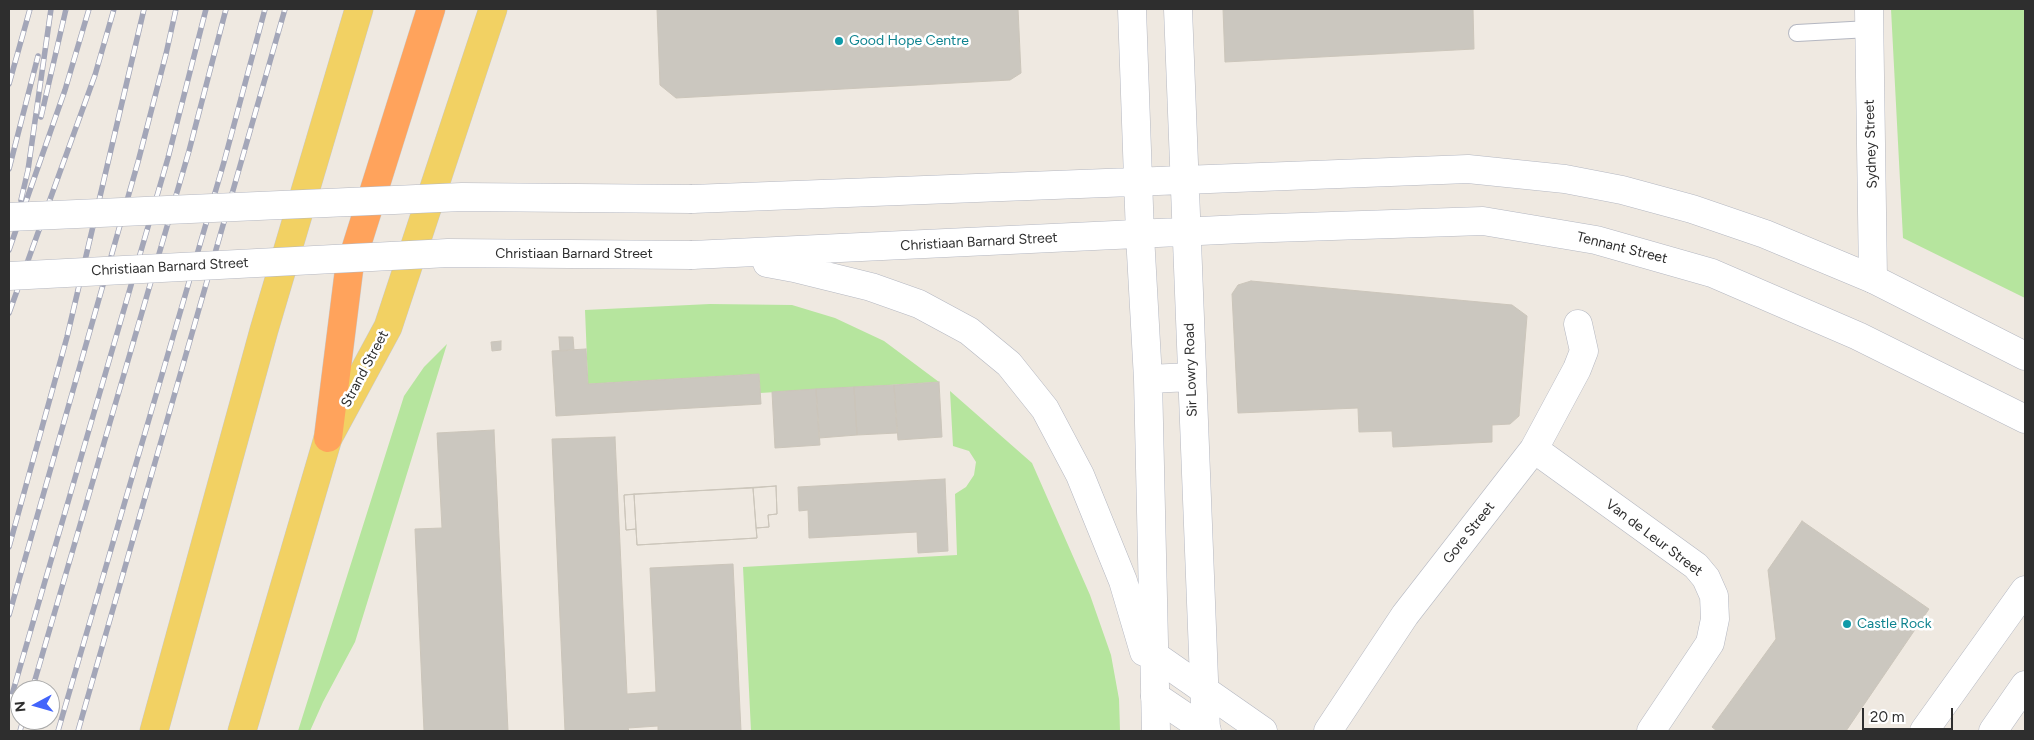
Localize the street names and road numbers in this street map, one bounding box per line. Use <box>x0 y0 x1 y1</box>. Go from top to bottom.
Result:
street label: Sydney Street <box>1861 99 1881 189</box>
street label: Christiaan Barnard Street <box>900 229 1058 255</box>
street label: Tennant Street <box>1575 229 1669 267</box>
street label: Christiaan Barnard Street <box>495 246 653 262</box>
street label: Christiaan Barnard Street <box>91 254 249 280</box>
street label: Sir Lowry Road <box>1181 323 1201 417</box>
street label: Strand Street <box>338 328 392 410</box>
street label: Van de Leur Street <box>1602 496 1706 580</box>
street label: Gore Street <box>1440 499 1498 567</box>

